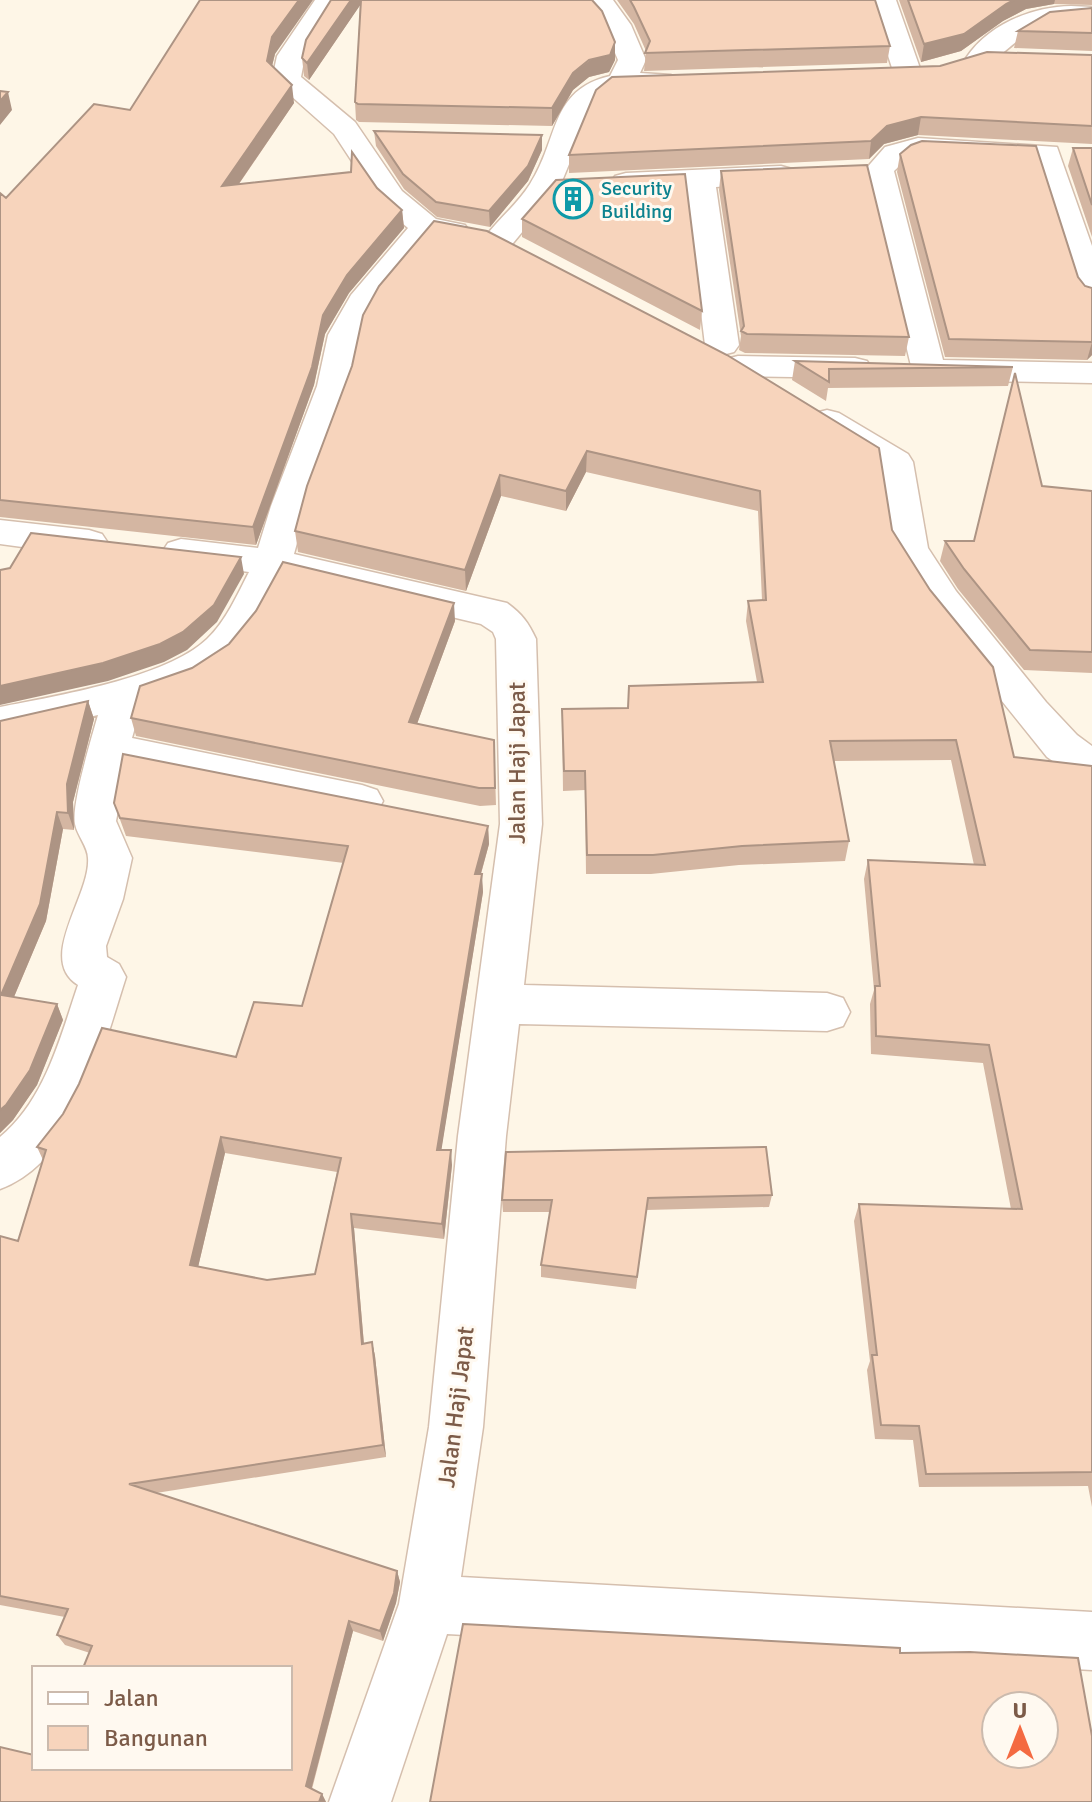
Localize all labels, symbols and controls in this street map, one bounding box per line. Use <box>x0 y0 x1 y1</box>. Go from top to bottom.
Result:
place label: Security Building <box>601 176 673 224</box>
building icon: Security Building <box>552 178 594 220</box>
street label: Jalan Haji Japat <box>502 682 532 844</box>
street label: Jalan Haji Japat <box>431 1325 481 1489</box>
legend <box>32 1666 292 1770</box>
text: Jalan <box>104 1683 159 1713</box>
north arrow <box>980 1690 1060 1770</box>
text: U <box>1013 1697 1027 1724</box>
text: Bangunan <box>104 1723 208 1753</box>

